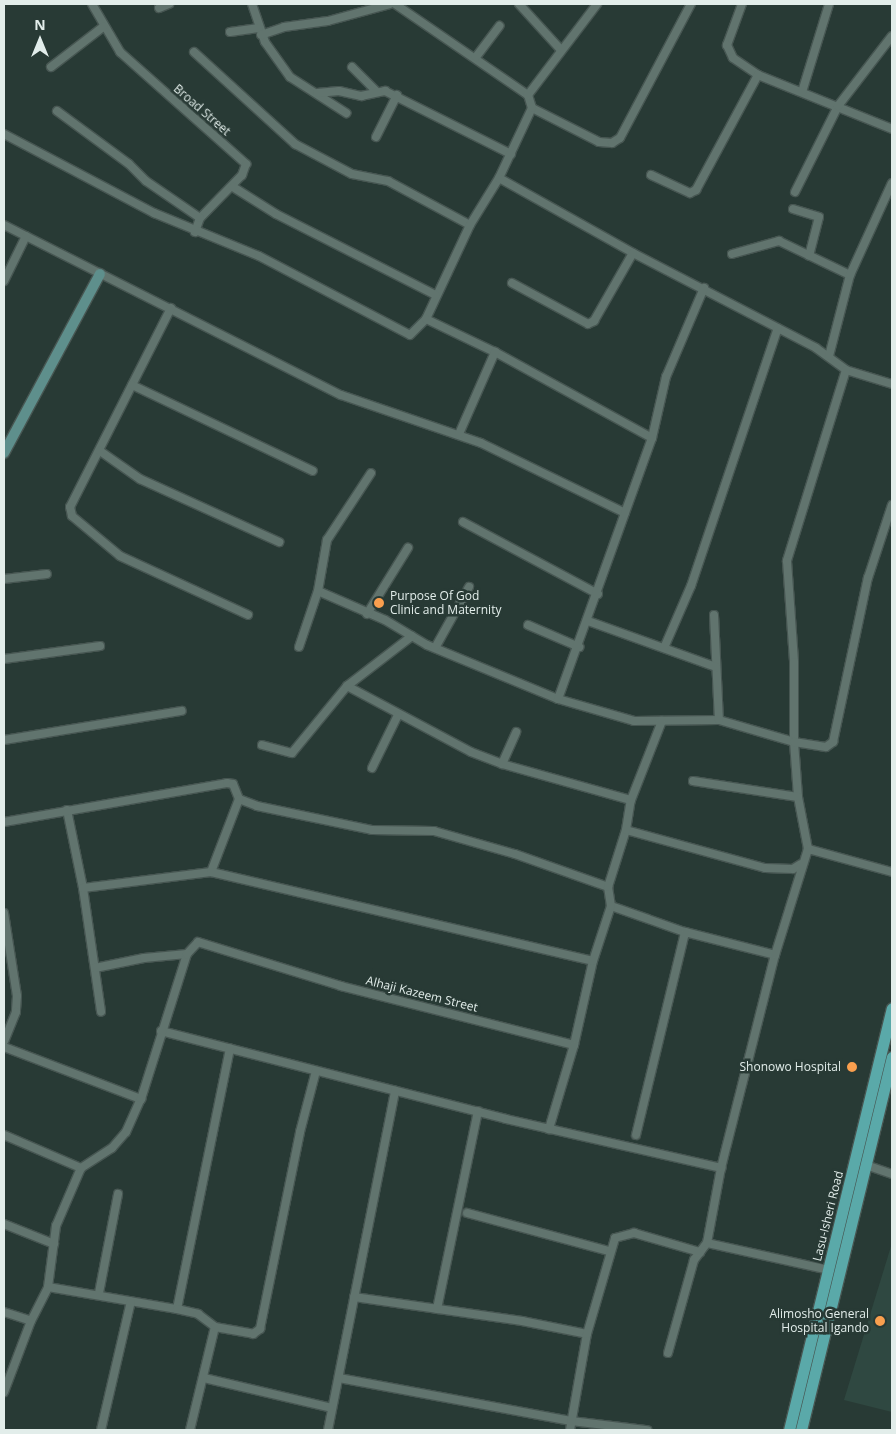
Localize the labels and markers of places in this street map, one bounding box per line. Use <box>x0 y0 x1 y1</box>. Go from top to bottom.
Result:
place label: Purpose Of God Clinic and Maternity <box>390 589 501 617</box>
marker: Purpose Of God Clinic and Maternity <box>372 596 386 610</box>
place label: Shonowo Hospital <box>739 1060 841 1074</box>
marker: Shonowo Hospital <box>845 1060 859 1074</box>
place label: Alimosho General Hospital Igando <box>769 1307 869 1335</box>
marker: Alimosho General Hospital Igando <box>873 1314 887 1328</box>

